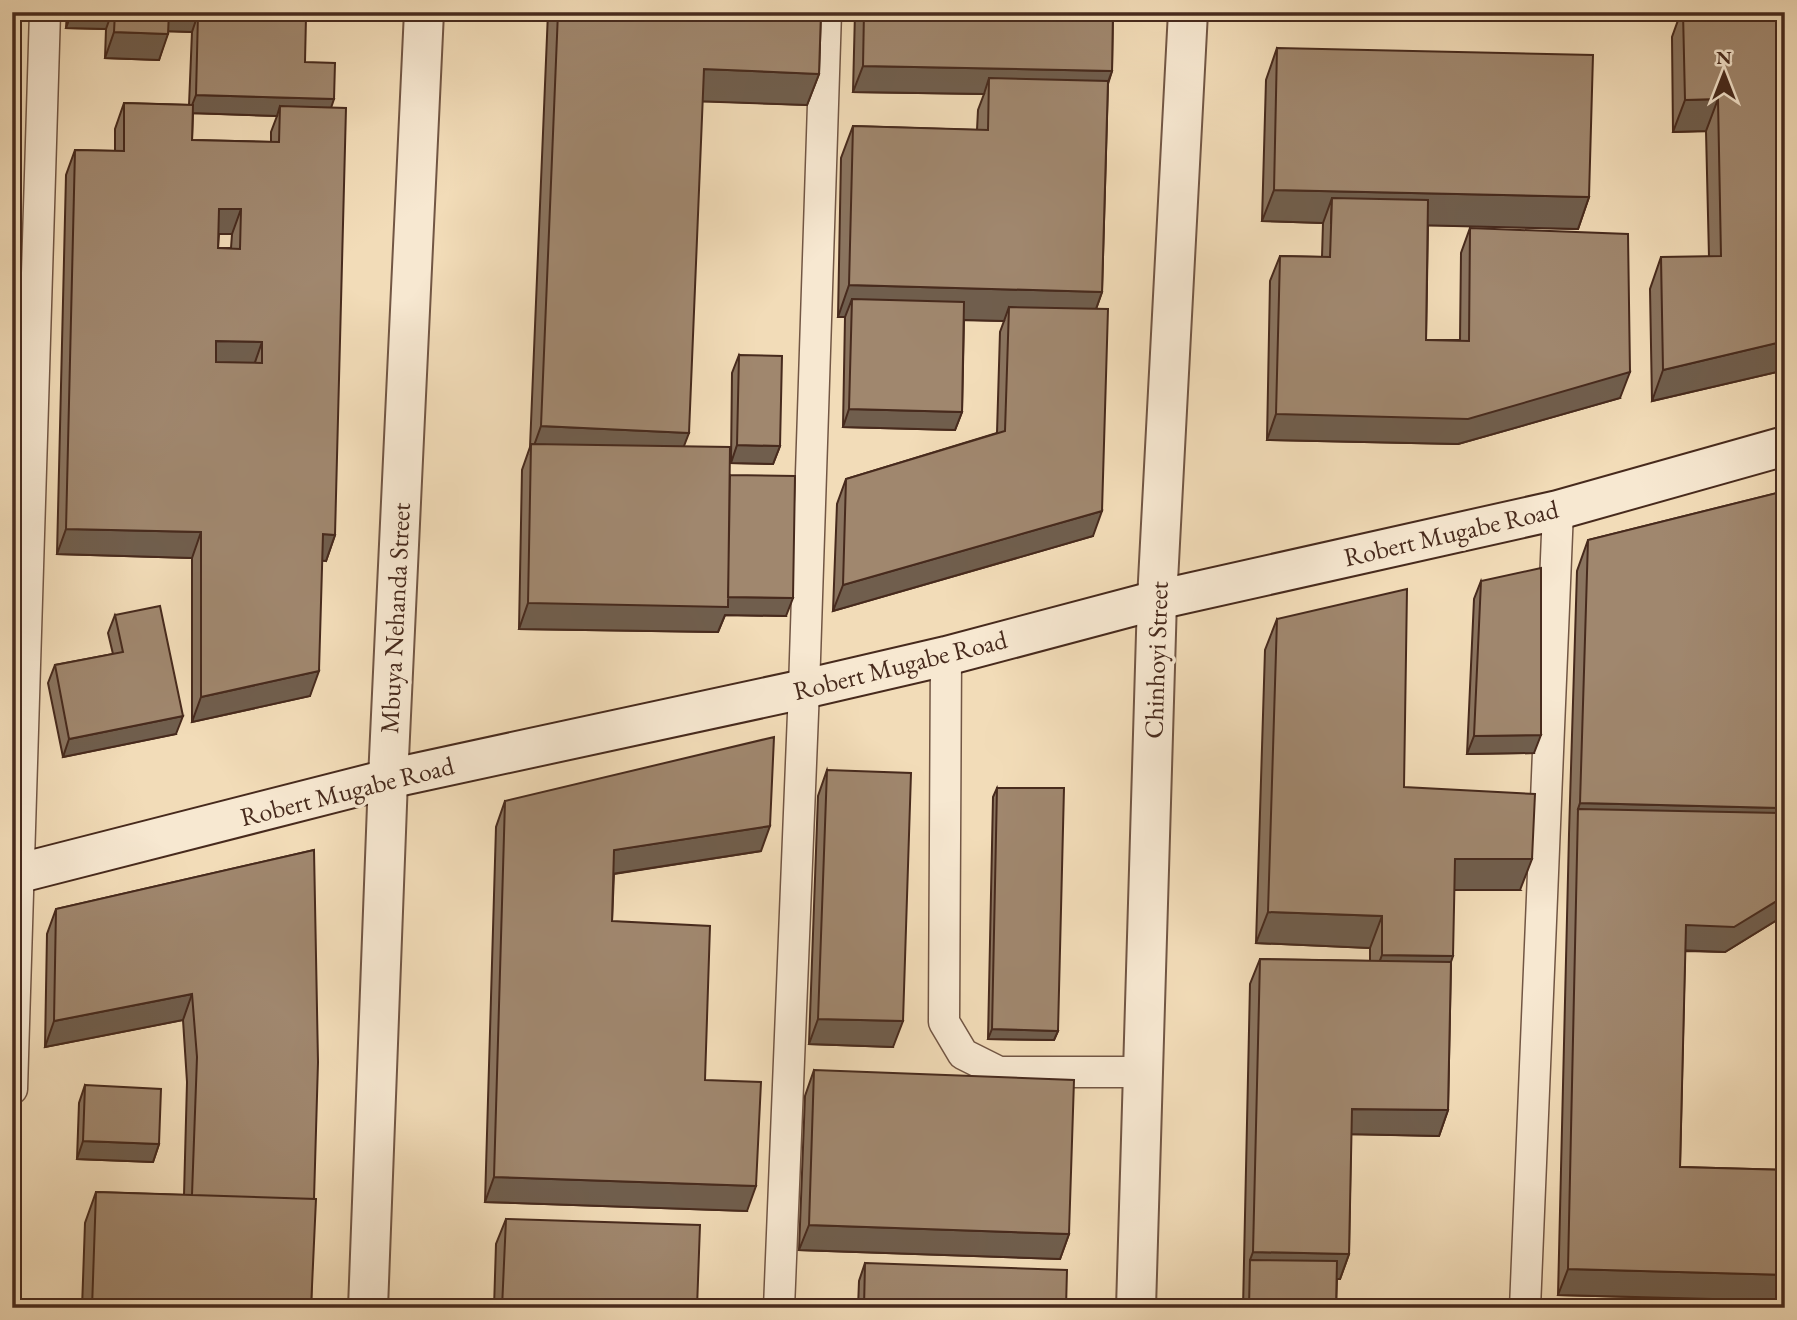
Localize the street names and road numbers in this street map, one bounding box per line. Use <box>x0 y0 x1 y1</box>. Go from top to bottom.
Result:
street label: Robert Mugabe Road <box>1341 492 1562 574</box>
street label: Mbuya Nehanda Street <box>372 502 418 734</box>
street label: Chinhoyi Street <box>1136 581 1176 739</box>
street label: Robert Mugabe Road <box>790 622 1011 708</box>
street label: Robert Mugabe Road <box>237 748 458 834</box>

